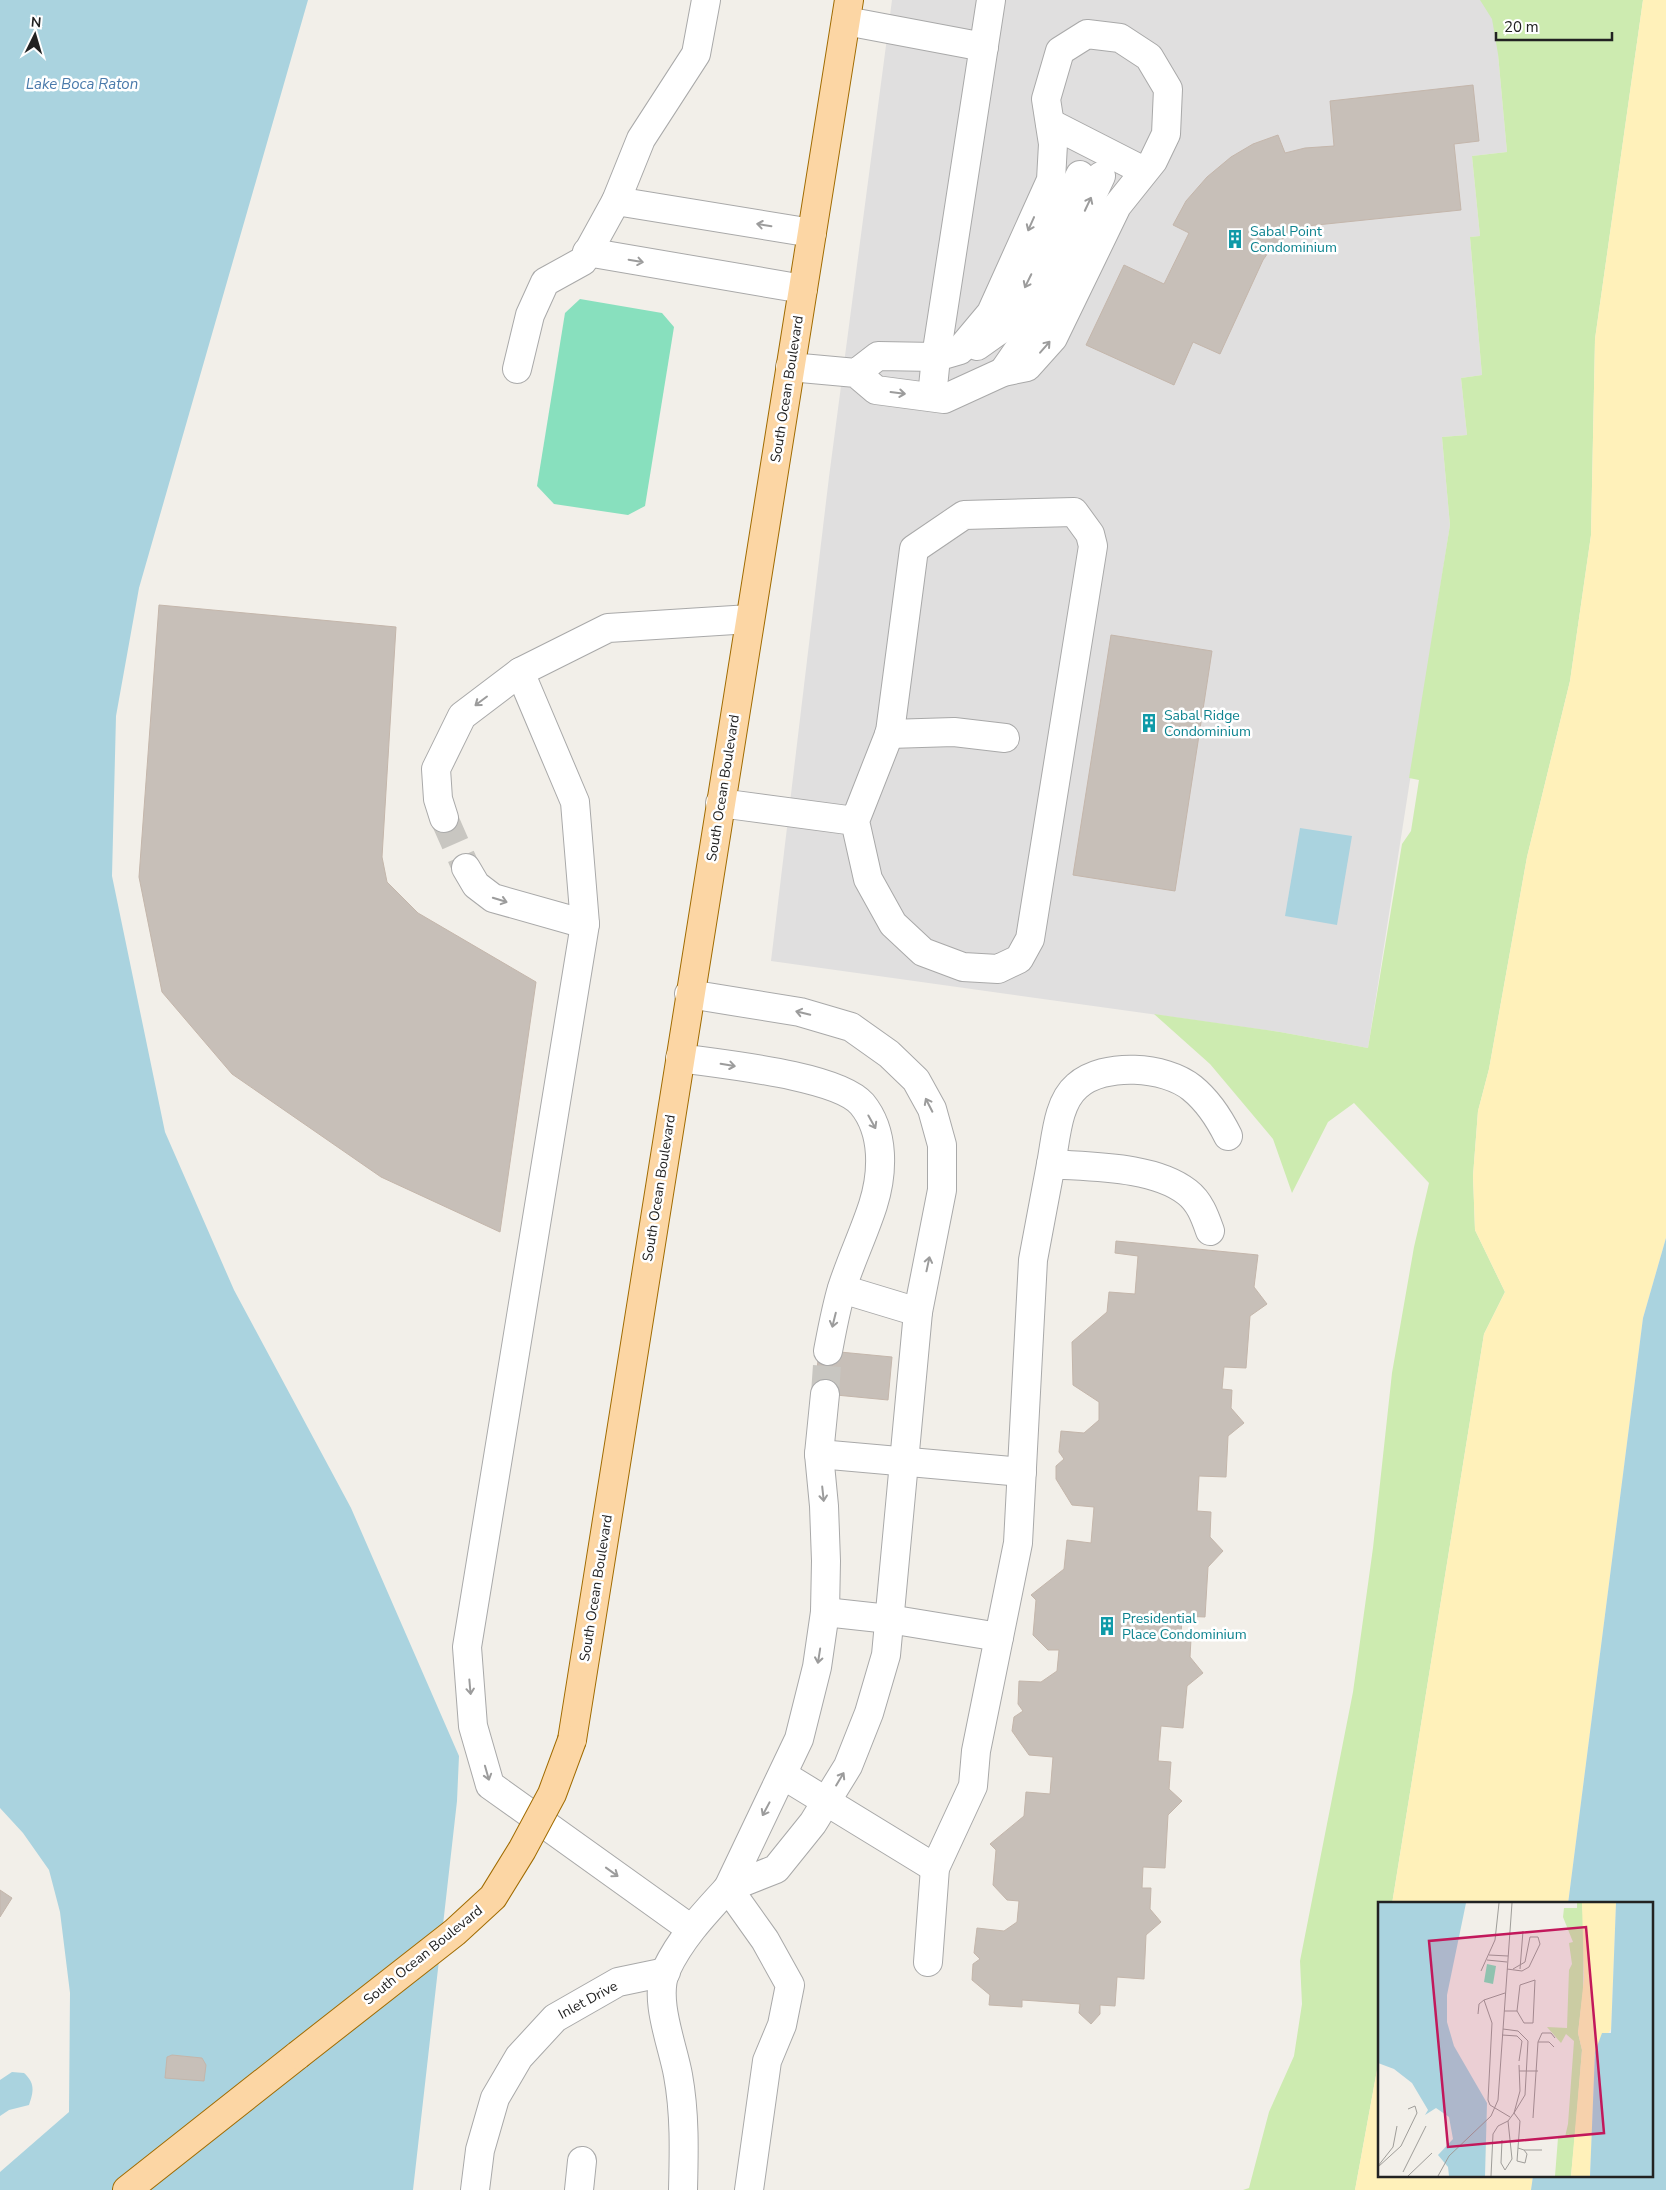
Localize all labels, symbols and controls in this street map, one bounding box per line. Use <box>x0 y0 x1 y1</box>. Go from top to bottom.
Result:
north arrow <box>10 10 60 60</box>
scale bar <box>1496 10 1612 42</box>
text: N <box>30 13 42 32</box>
text: 20 m <box>1504 17 1539 37</box>
water label: Lake Boca Raton <box>26 74 138 94</box>
one-way arrow <box>1084 197 1093 212</box>
one-way arrow <box>1026 216 1036 231</box>
one-way arrow <box>756 219 772 229</box>
place label: Sabal Point Condominium <box>1250 222 1337 257</box>
building icon: Sabal Point Condominium <box>1224 228 1246 250</box>
one-way arrow <box>627 256 643 266</box>
one-way arrow <box>1023 274 1033 289</box>
street label: South Ocean Boulevard <box>766 314 808 464</box>
one-way arrow <box>1039 341 1050 354</box>
one-way arrow <box>889 388 905 398</box>
one-way arrow <box>475 696 488 707</box>
place label: Sabal Ridge Condominium <box>1164 706 1251 741</box>
building icon: Sabal Ridge Condominium <box>1138 712 1160 734</box>
street label: South Ocean Boulevard <box>702 713 744 863</box>
one-way arrow <box>492 896 508 905</box>
one-way arrow <box>795 1008 811 1017</box>
one-way arrow <box>719 1061 735 1071</box>
one-way arrow <box>924 1098 934 1113</box>
street label: South Ocean Boulevard <box>638 1113 680 1263</box>
one-way arrow <box>867 1115 877 1130</box>
one-way arrow <box>924 1257 933 1273</box>
one-way arrow <box>829 1311 838 1327</box>
one-way arrow <box>818 1486 828 1502</box>
street label: South Ocean Boulevard <box>575 1513 617 1663</box>
place label: Presidential Place Condominium <box>1122 1609 1247 1644</box>
building icon: Presidential Place Condominium <box>1096 1615 1118 1637</box>
one-way arrow <box>813 1648 823 1664</box>
one-way arrow <box>465 1678 475 1694</box>
one-way arrow <box>482 1765 492 1781</box>
one-way arrow <box>836 1772 846 1786</box>
one-way arrow <box>761 1801 770 1816</box>
one-way arrow <box>605 1867 619 1878</box>
street label: South Ocean Boulevard <box>359 1901 487 2009</box>
inset map <box>1378 1902 1654 2178</box>
street label: Inlet Drive <box>555 1976 621 2024</box>

